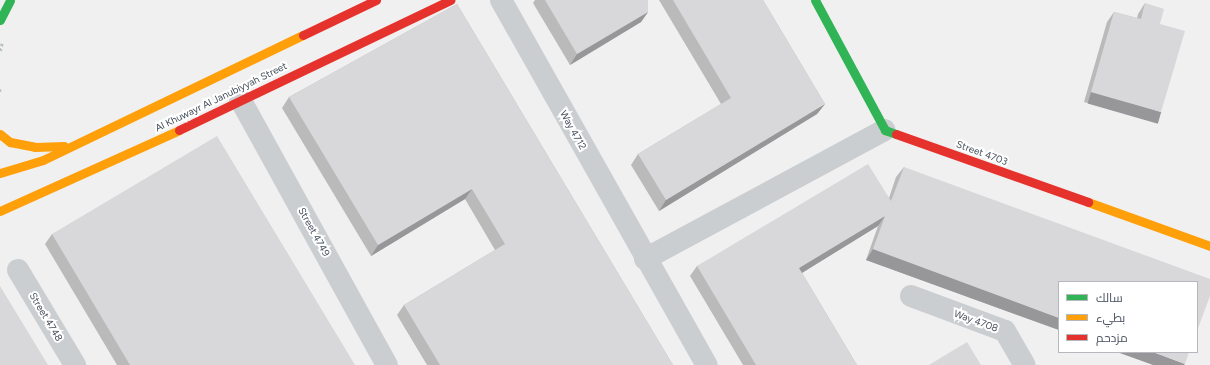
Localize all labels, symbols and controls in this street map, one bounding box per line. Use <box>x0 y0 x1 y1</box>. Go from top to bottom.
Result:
street label: Al Khuwayr Al Janubiyyah Street <box>153 60 289 134</box>
street label: Way 4712 <box>557 108 589 152</box>
street label: Street 4703 <box>955 138 1009 168</box>
street label: Street 4749 <box>296 206 332 258</box>
legend <box>1058 281 1198 353</box>
street label: Street 4748 <box>27 291 65 343</box>
text: سالك <box>1096 291 1123 305</box>
street label: Way 4708 <box>952 307 1000 335</box>
text: بطيء <box>1096 311 1125 325</box>
text: مزدحم <box>1096 331 1128 345</box>

